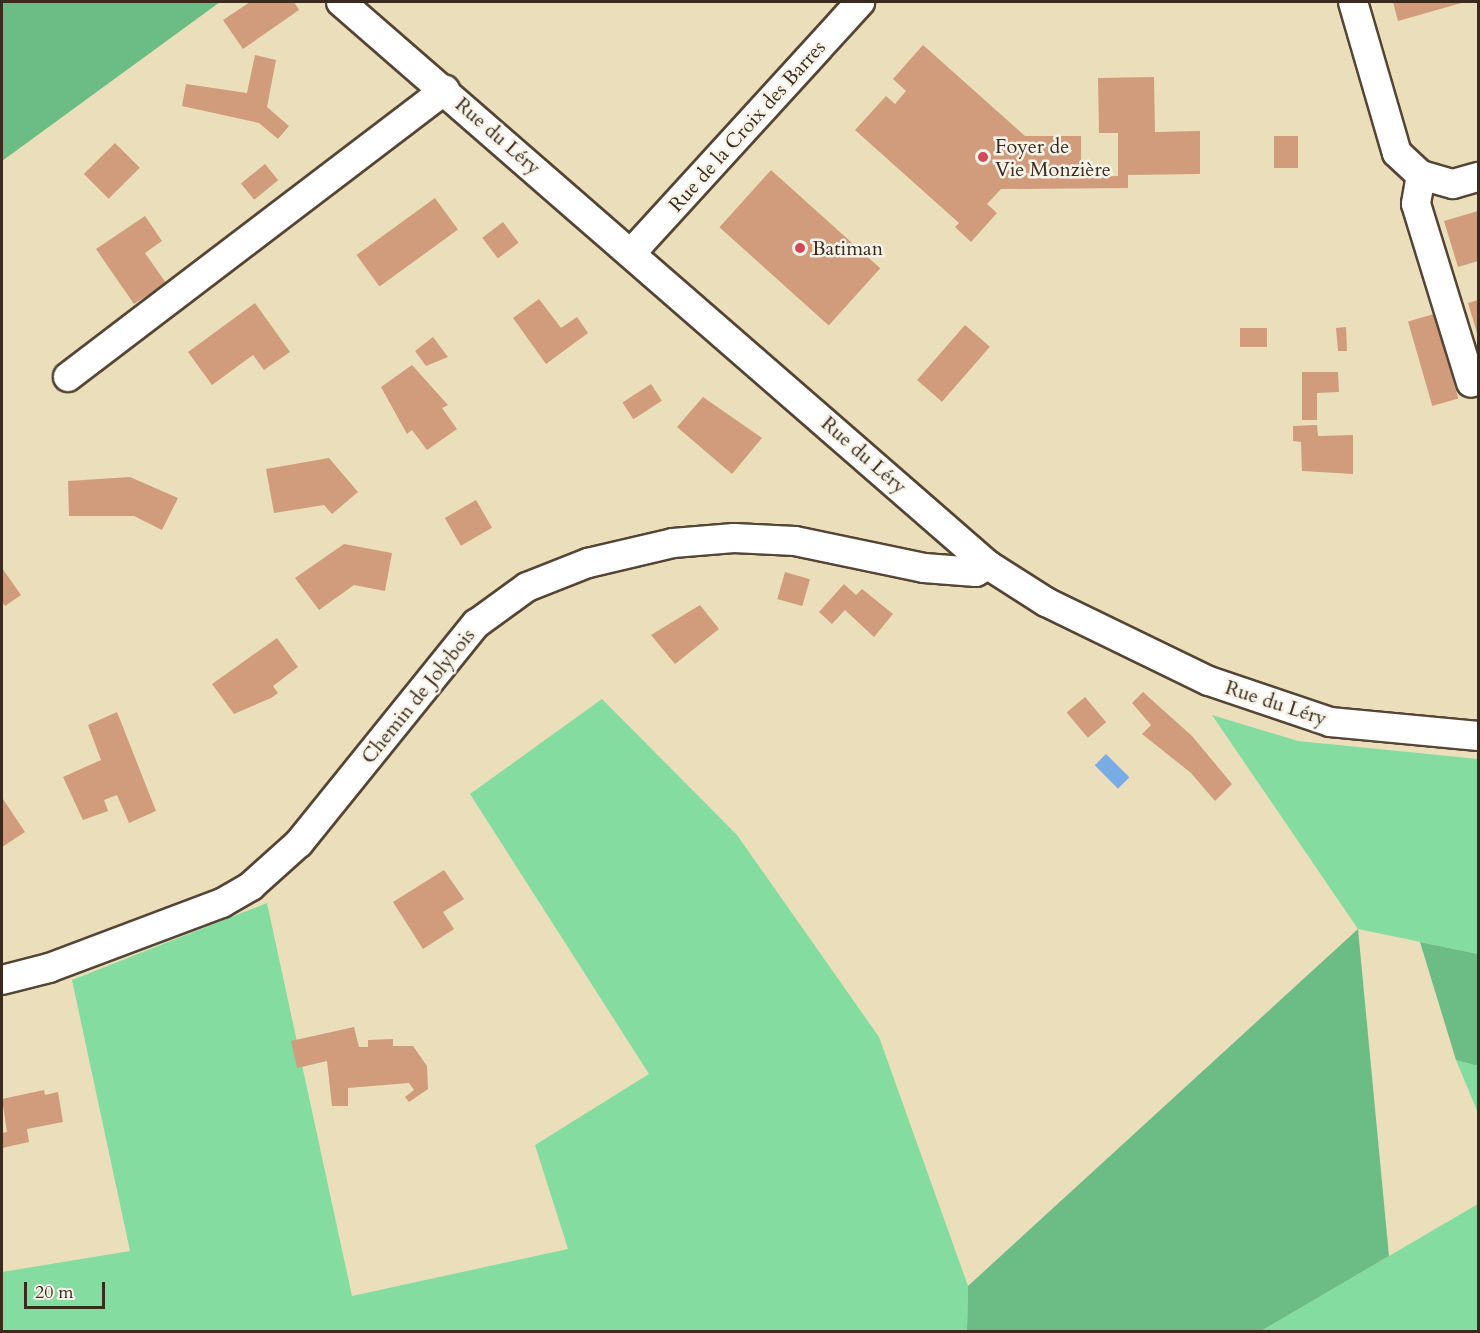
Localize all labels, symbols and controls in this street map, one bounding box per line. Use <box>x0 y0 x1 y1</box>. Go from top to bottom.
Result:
street label: Rue de la Croix des Barres <box>664 35 830 217</box>
street label: Rue du Léry <box>450 92 546 180</box>
place label: Foyer de Vie Monzière <box>995 134 1111 181</box>
marker: Foyer de Vie Monzière <box>976 150 990 164</box>
place label: Batiman <box>812 236 883 260</box>
marker: Batiman <box>793 241 807 255</box>
street label: Rue du Léry <box>816 411 912 499</box>
street label: Chemin de Jolybois <box>356 624 480 768</box>
street label: Rue du Léry <box>1222 675 1330 731</box>
scale bar <box>27 1270 108 1308</box>
text: 20 m <box>35 1280 74 1305</box>

